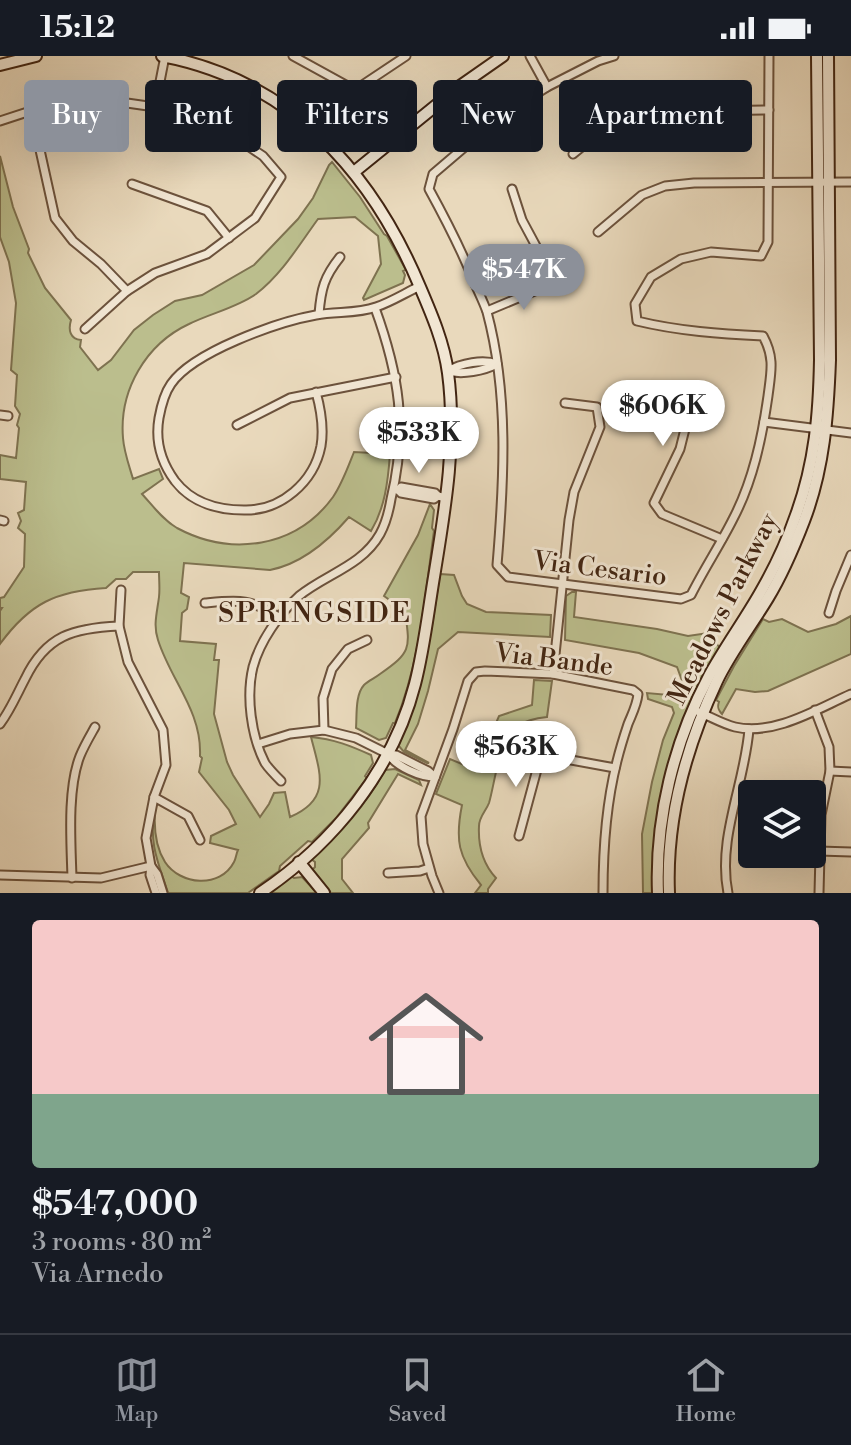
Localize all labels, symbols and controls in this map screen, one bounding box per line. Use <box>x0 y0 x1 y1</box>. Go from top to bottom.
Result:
text: 15:12 <box>40 9 115 47</box>
chip: Buy <box>24 80 129 152</box>
chip: Rent <box>145 80 261 152</box>
chip: Filters <box>277 80 417 152</box>
chip: New <box>433 80 543 152</box>
chip: Apartment <box>559 80 752 152</box>
pin: $547K <box>468 244 580 312</box>
text: $547K <box>482 254 566 286</box>
pin: $606K <box>607 380 719 448</box>
text: $606K <box>619 390 707 422</box>
pin: $533K <box>363 407 475 475</box>
text: $533K <box>377 417 461 449</box>
street label: Meadows Parkway <box>661 507 785 710</box>
street label: Via Cesario <box>530 545 669 593</box>
district label: SPRINGSIDE <box>218 596 412 631</box>
street label: Via Bande <box>492 637 615 683</box>
pin: $563K <box>460 721 572 789</box>
text: $563K <box>474 731 558 763</box>
map controls <box>738 780 826 868</box>
button: layers <box>738 780 826 868</box>
icon: home <box>354 972 498 1116</box>
text: $547,000 <box>32 1184 198 1226</box>
text: 3 rooms · 80 m² <box>32 1226 211 1258</box>
text: Via Arnedo <box>32 1258 164 1290</box>
tab: Map <box>115 1353 159 1428</box>
tab: Saved <box>388 1353 446 1428</box>
tab: Home <box>676 1353 736 1428</box>

